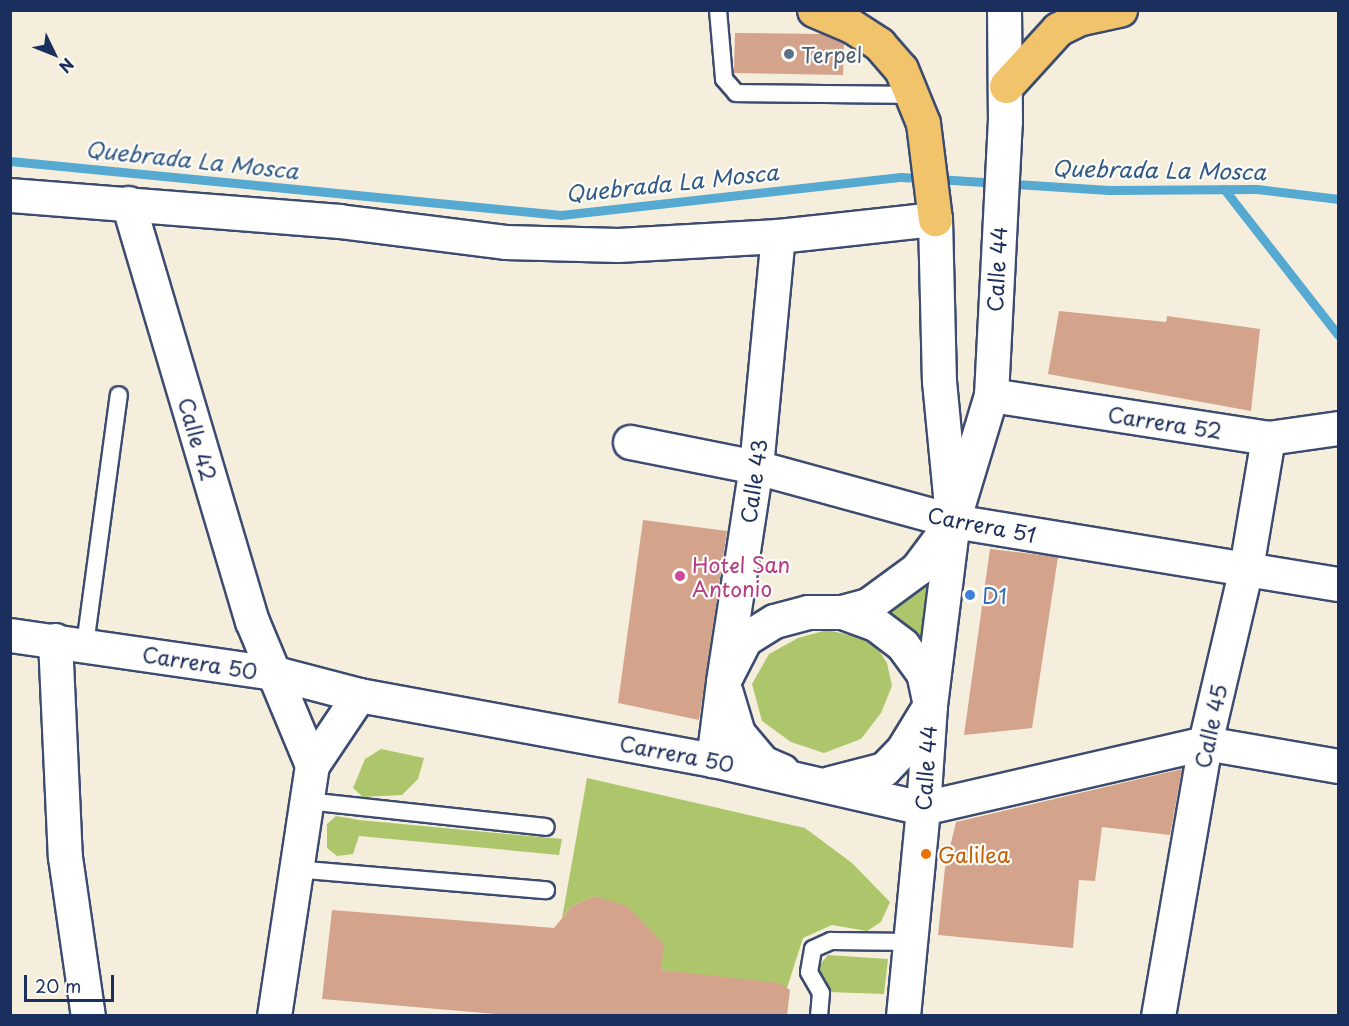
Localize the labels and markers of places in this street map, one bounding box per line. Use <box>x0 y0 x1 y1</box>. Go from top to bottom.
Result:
place label: Terpel <box>801 41 862 67</box>
marker: Terpel <box>782 47 796 61</box>
place label: Hotel San Antonio <box>692 551 791 601</box>
marker: Hotel San Antonio <box>673 569 687 583</box>
place label: D1 <box>982 582 1007 608</box>
marker: D1 <box>963 588 977 602</box>
place label: Galilea <box>938 841 1010 867</box>
marker: Galilea <box>919 847 933 861</box>

